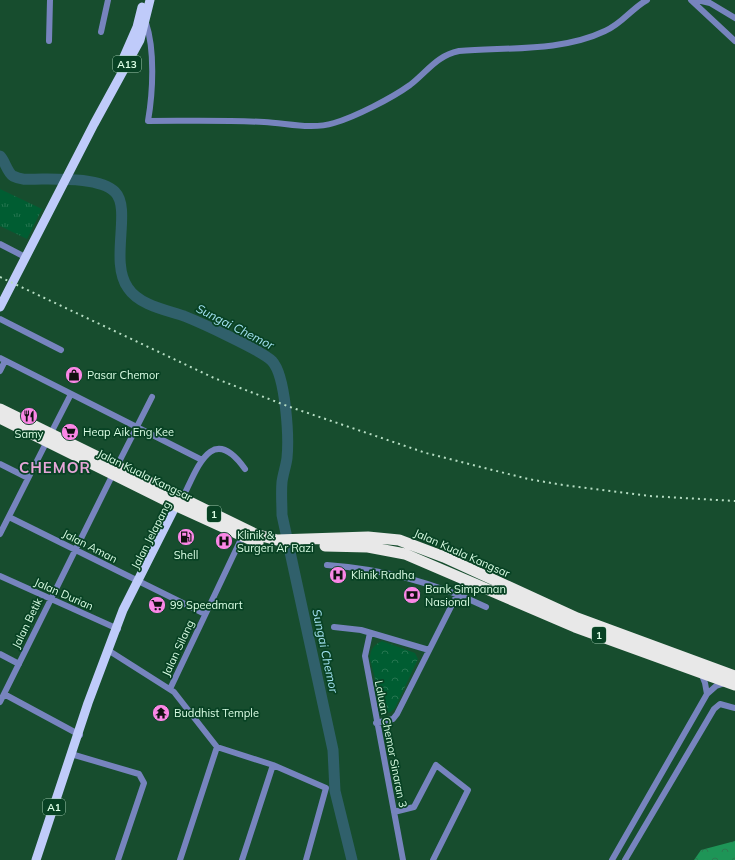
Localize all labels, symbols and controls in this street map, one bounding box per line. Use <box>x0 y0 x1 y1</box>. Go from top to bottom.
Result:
road number: A13 <box>113 56 141 72</box>
water label: Sungai Chemor <box>194 300 277 353</box>
shop icon: Pasar Chemor <box>64 365 84 385</box>
place label: Pasar Chemor <box>87 368 159 382</box>
restaurant icon: Samy <box>19 406 39 426</box>
supermarket icon: Heap Aik Eng Kee <box>60 422 80 442</box>
place label: Heap Aik Eng Kee <box>83 425 174 439</box>
place label: Samy <box>15 427 44 441</box>
street label: Jalan Kuala Kangsar <box>95 446 195 504</box>
district label: CHEMOR <box>19 458 91 477</box>
street label: Jalan Jelapang <box>128 499 174 571</box>
road number: 1 <box>207 506 221 522</box>
street label: Jalan Aman <box>60 526 120 566</box>
street label: Jalan Kuala Kangsar <box>412 526 512 580</box>
fuel station icon: Shell <box>176 527 196 547</box>
place label: Klinik & Surgeri Ar Razi <box>237 528 314 555</box>
hospital icon: Klinik & Surgeri Ar Razi <box>214 531 234 551</box>
place label: Shell <box>174 548 198 562</box>
hospital icon: Klinik Radha <box>328 565 348 585</box>
place label: Klinik Radha <box>351 568 415 582</box>
street label: Jalan Durian <box>32 575 96 613</box>
place label: Bank Simpanan Nasional <box>425 582 506 609</box>
bank icon: Bank Simpanan Nasional <box>402 585 422 605</box>
street label: Jalan Betik <box>9 595 45 650</box>
supermarket icon: 99 Speedmart <box>147 595 167 615</box>
place label: 99 Speedmart <box>170 598 243 612</box>
water label: Sungai Chemor <box>309 608 342 695</box>
street label: Jalan Silang <box>159 618 197 678</box>
road number: 1 <box>592 627 606 643</box>
street label: Laluan Chemor Sinaran 3 <box>372 679 410 809</box>
temple icon: Buddhist Temple <box>151 703 171 723</box>
place label: Buddhist Temple <box>174 706 259 720</box>
road number: A1 <box>43 799 65 815</box>

